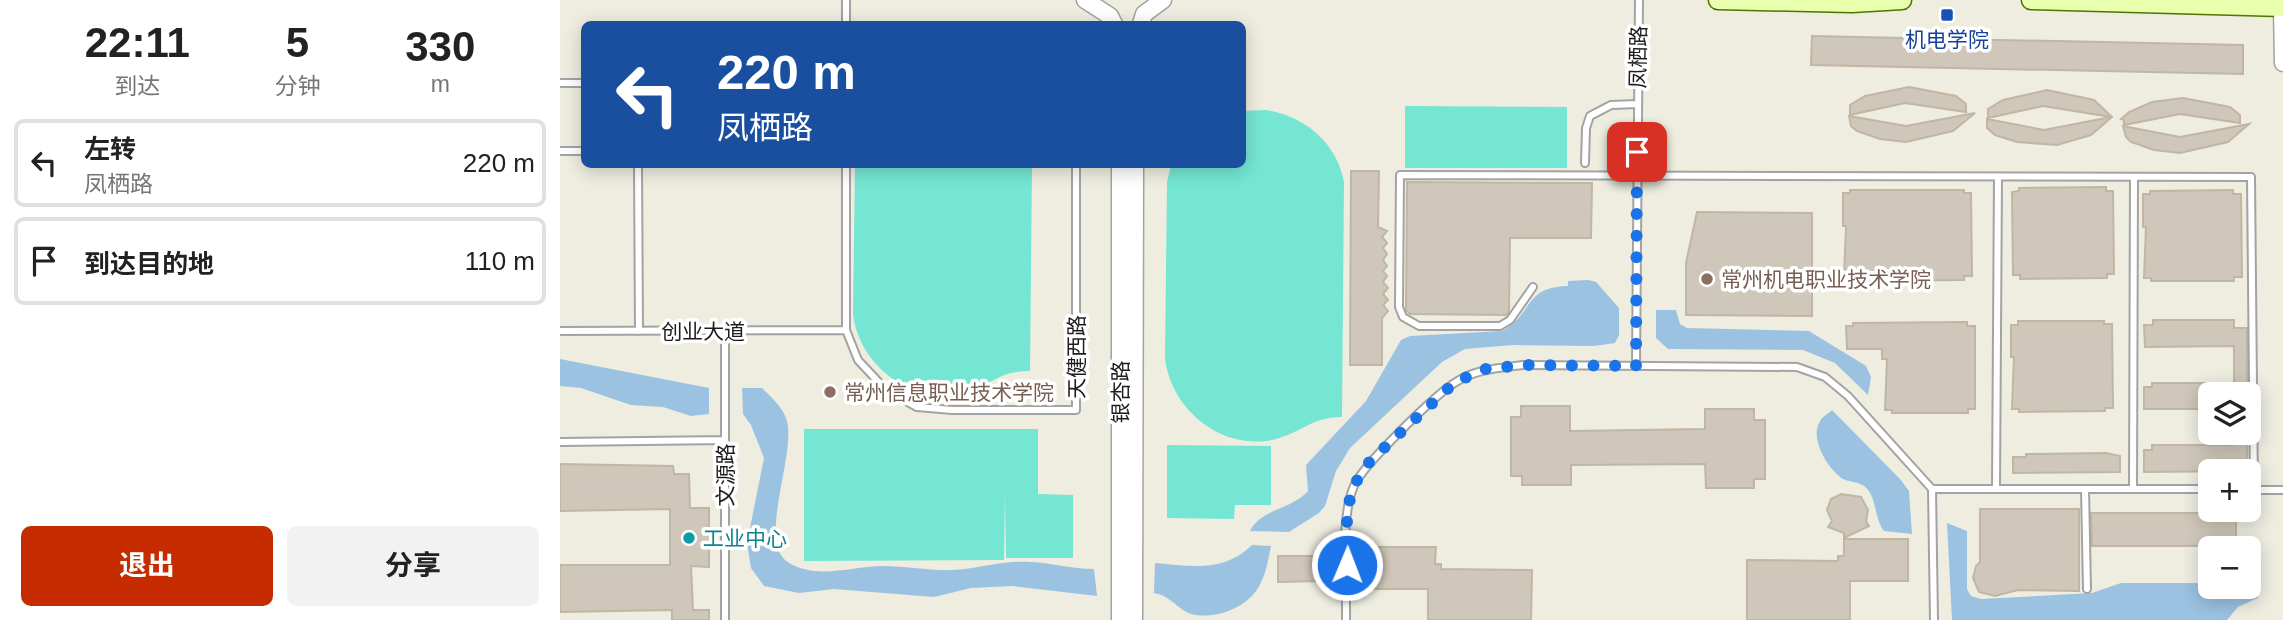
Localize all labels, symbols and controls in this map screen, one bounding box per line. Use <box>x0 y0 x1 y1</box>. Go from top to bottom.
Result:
marker: 机电学院 <box>1939 7 1955 23</box>
text: 22:11 <box>85 19 190 66</box>
text: 5 <box>286 19 309 66</box>
text: 330 <box>405 23 475 70</box>
street label: 凤栖路 <box>1626 25 1650 89</box>
place label: 机电学院 <box>1905 28 1989 51</box>
text: 220 m <box>717 45 856 99</box>
icon: left <box>602 49 693 140</box>
text: m <box>431 71 450 97</box>
text: 到达 <box>114 73 160 99</box>
text: 分钟 <box>275 73 321 99</box>
text: 凤栖路 <box>717 110 813 146</box>
pin <box>1607 122 1667 182</box>
icon: arrive <box>1618 133 1656 171</box>
text: 左转 <box>84 134 136 164</box>
icon: left <box>25 144 63 182</box>
text: 220 m <box>463 148 535 178</box>
text: 凤栖路 <box>84 171 153 197</box>
icon: arrive <box>25 242 63 280</box>
text: 110 m <box>465 246 535 276</box>
text: 到达目的地 <box>84 249 214 279</box>
place label: 常州机电职业技术学院 <box>1721 268 1931 291</box>
marker: 常州机电职业技术学院 <box>1699 271 1715 287</box>
street label: 天健西路 <box>1065 315 1088 399</box>
street label: 创业大道 <box>661 320 745 343</box>
street label: 银杏路 <box>1109 361 1132 424</box>
place label: 常州信息职业技术学院 <box>844 381 1054 404</box>
map controls <box>2198 382 2261 599</box>
button: layers <box>2198 382 2261 445</box>
marker: 常州信息职业技术学院 <box>822 384 838 400</box>
street label: 文源路 <box>714 444 737 507</box>
button: + <box>2198 459 2261 522</box>
button: 退出 <box>21 526 273 606</box>
button: 分享 <box>287 526 539 606</box>
place label: 工业中心 <box>703 527 787 550</box>
position arrow <box>1310 528 1384 602</box>
marker: 工业中心 <box>681 530 697 546</box>
button: − <box>2198 536 2261 599</box>

